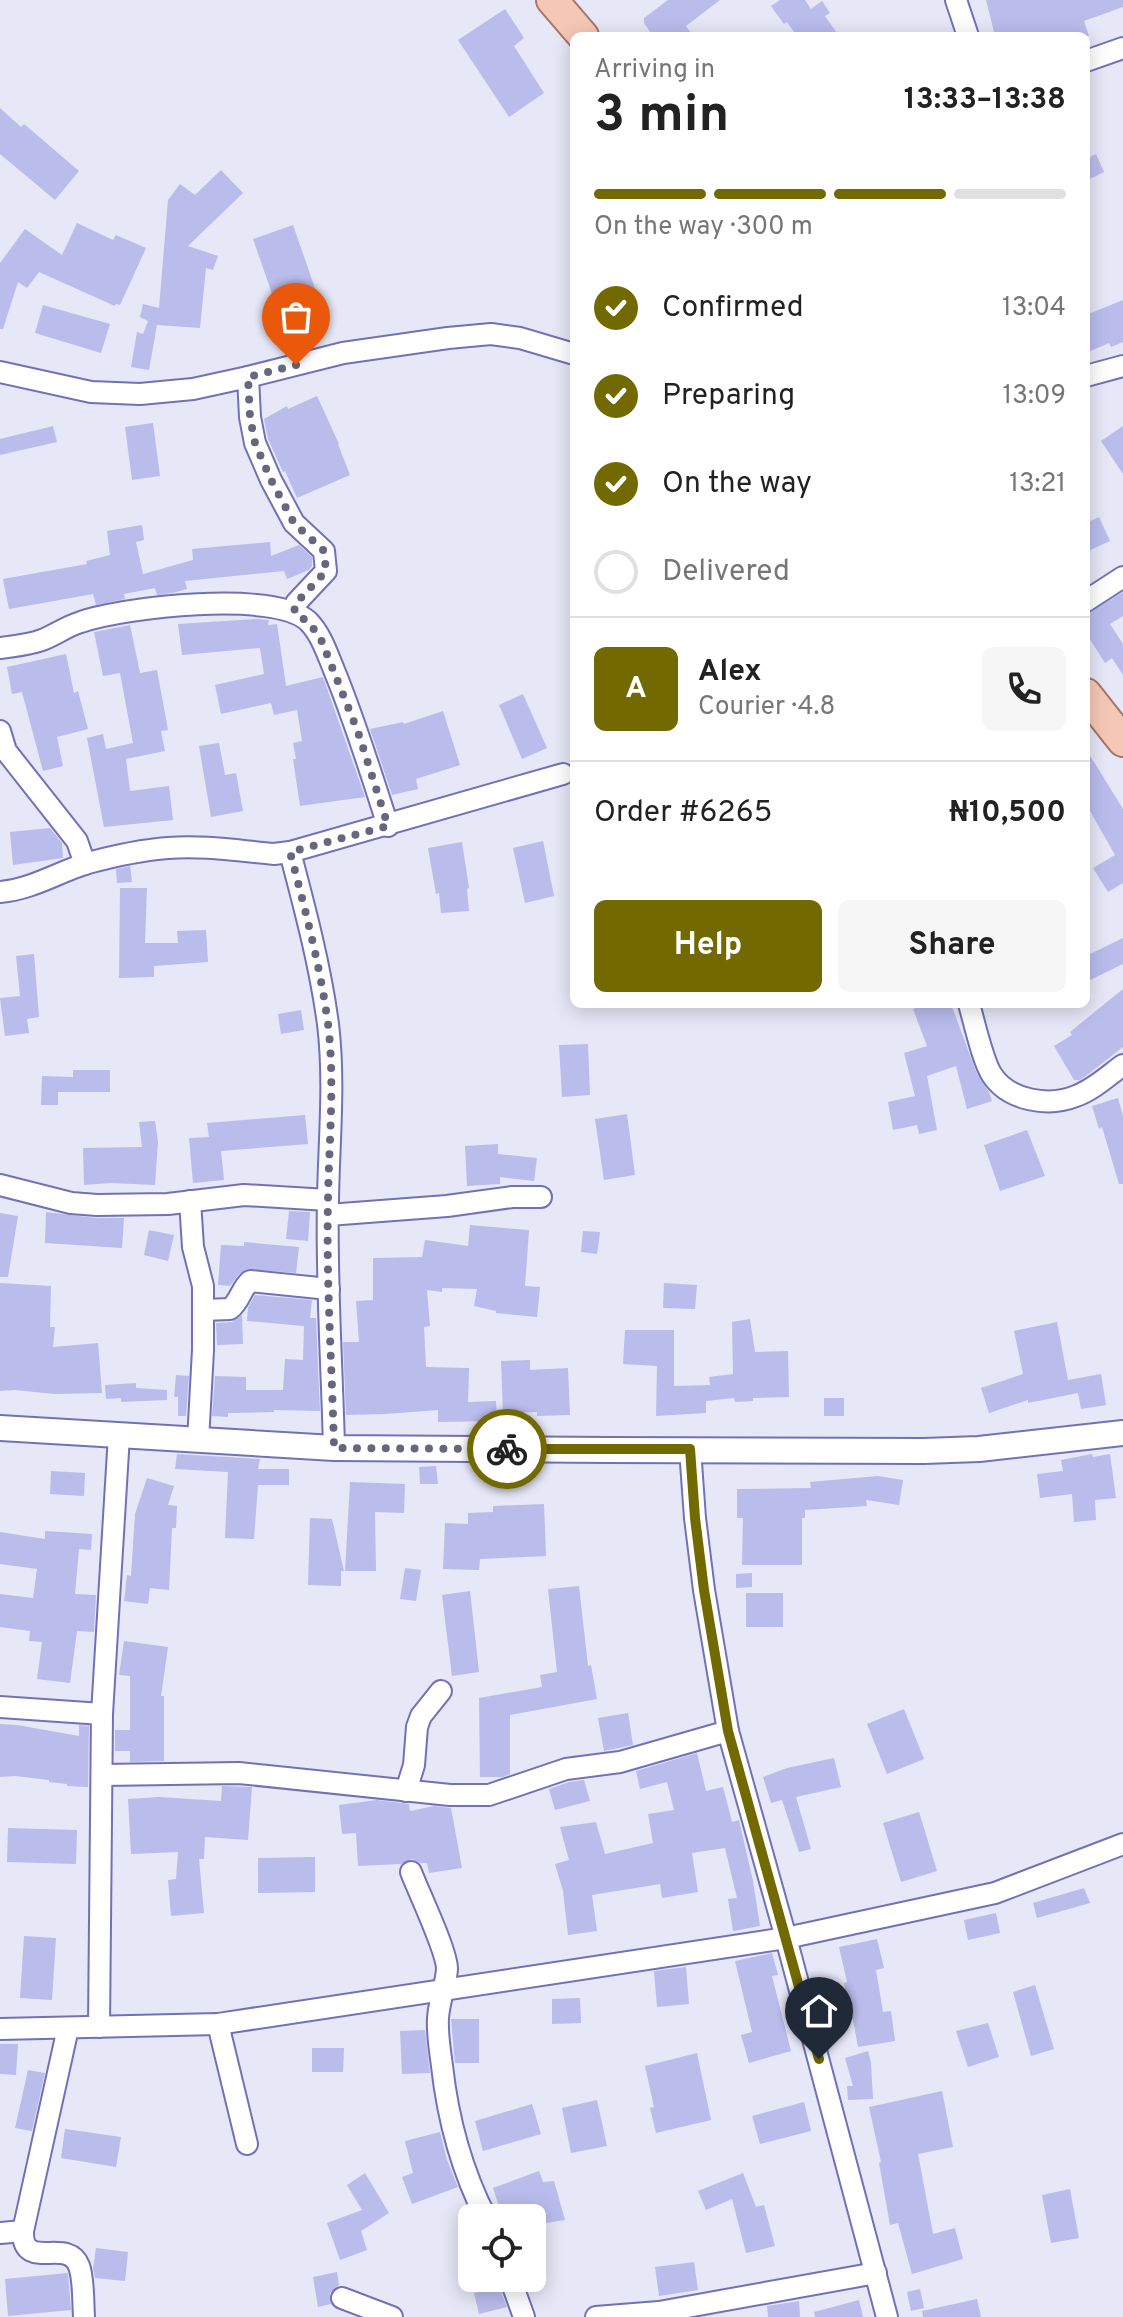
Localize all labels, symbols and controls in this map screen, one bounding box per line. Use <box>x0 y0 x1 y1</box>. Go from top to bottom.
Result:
text: Arriving in <box>594 54 715 87</box>
text: 13:33–13:38 <box>904 82 1066 119</box>
text: 3 min <box>594 84 729 150</box>
text: On the way · 300 m <box>594 211 813 244</box>
pin <box>262 283 330 365</box>
icon: check <box>594 286 638 330</box>
text: Confirmed <box>662 290 804 327</box>
text: 13:04 <box>1002 292 1066 325</box>
icon: bag <box>274 295 318 339</box>
icon: check <box>594 374 638 418</box>
text: Preparing <box>662 378 795 415</box>
text: 13:09 <box>1003 380 1066 413</box>
icon: check <box>594 462 638 506</box>
text: On the way <box>662 466 812 503</box>
text: 13:21 <box>1009 468 1066 501</box>
text: Delivered <box>662 554 790 591</box>
button: phone <box>982 647 1066 731</box>
text: Alex <box>698 654 762 691</box>
text: A <box>625 671 647 708</box>
text: Courier · 4.8 <box>698 691 835 724</box>
text: Order #6265 <box>594 795 772 832</box>
text: ₦10,500 <box>949 795 1066 832</box>
button: Help <box>594 900 822 992</box>
button: Share <box>838 900 1066 992</box>
courier <box>467 1409 547 1489</box>
icon: bike <box>485 1427 529 1471</box>
pin <box>785 1977 853 2059</box>
icon: home <box>797 1989 841 2033</box>
map controls <box>458 2204 546 2292</box>
button: locate <box>458 2204 546 2292</box>

